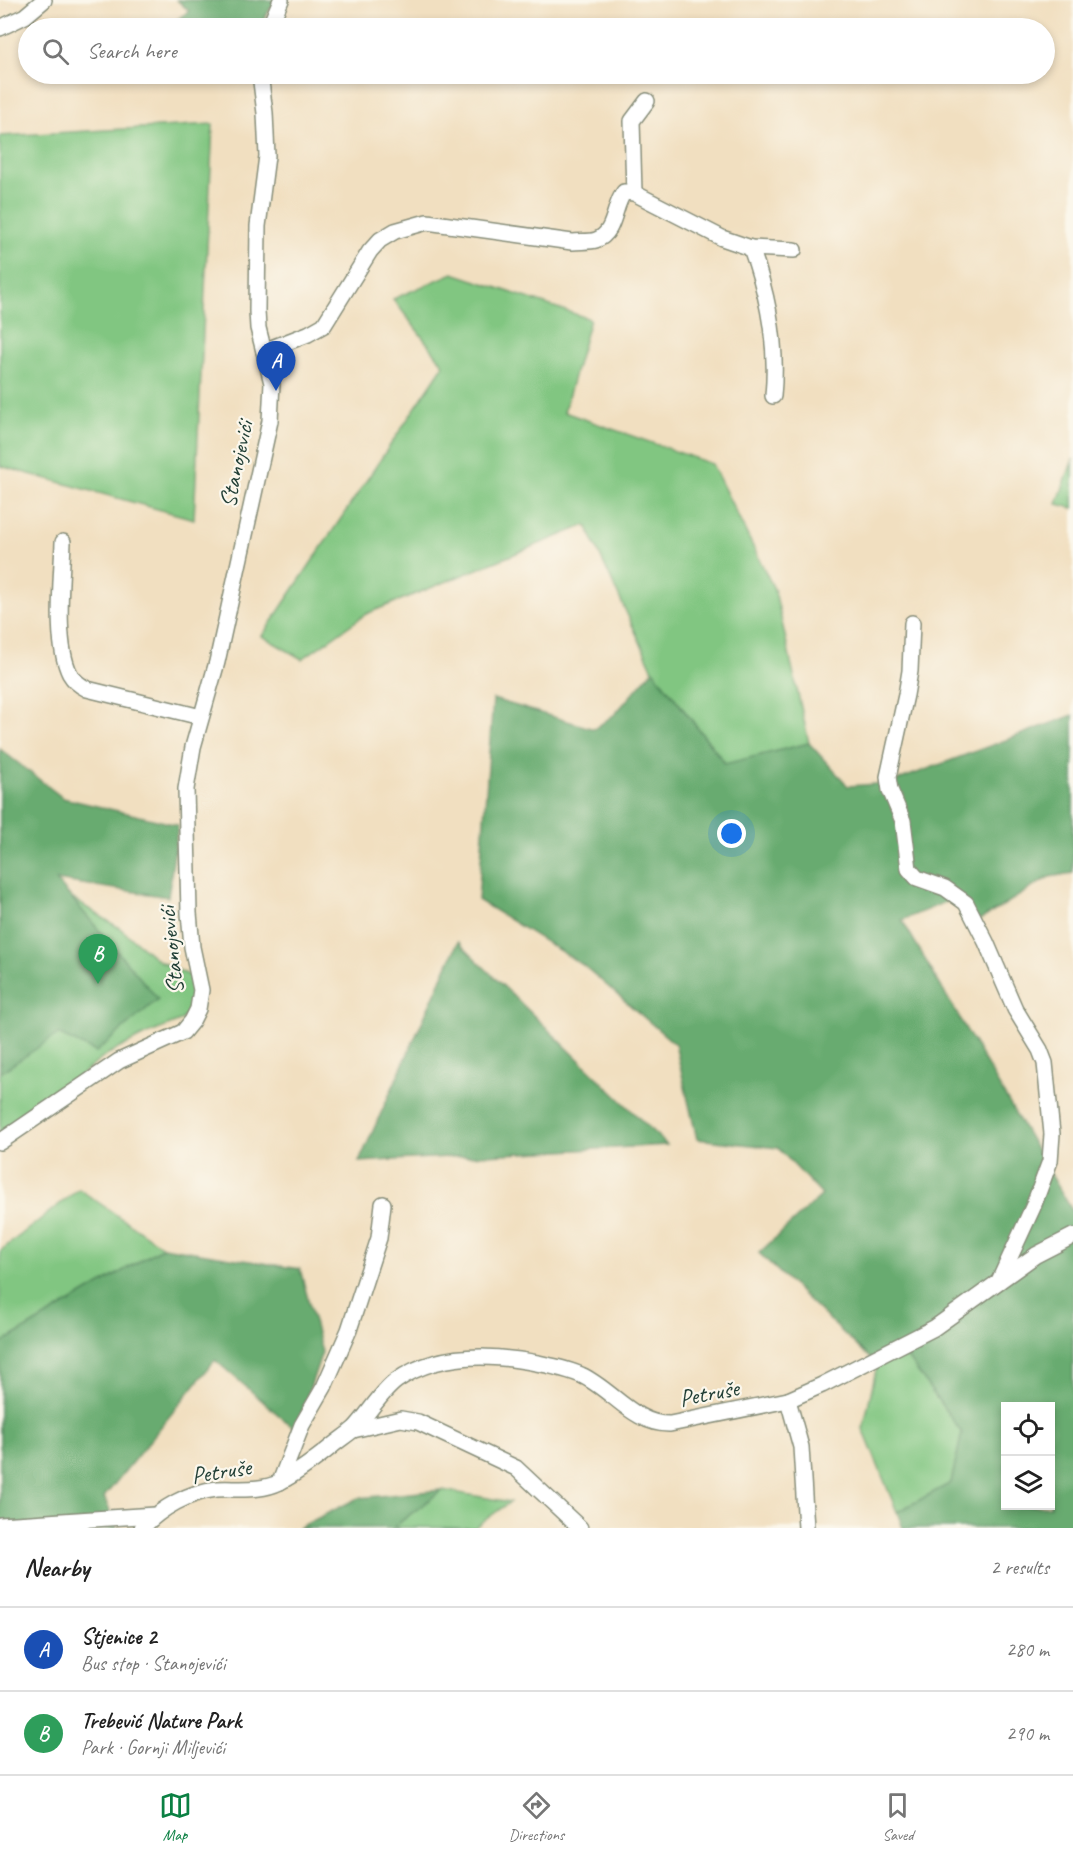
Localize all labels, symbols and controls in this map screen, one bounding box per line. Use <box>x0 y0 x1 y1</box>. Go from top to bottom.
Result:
search box <box>18 18 1055 84</box>
icon: search <box>39 35 72 68</box>
text: Search here <box>87 37 177 65</box>
pin: A <box>256 342 296 391</box>
street label: Stanojevići <box>212 415 260 510</box>
your location <box>717 819 746 848</box>
street label: Stanojevići <box>151 902 191 995</box>
pin: B <box>78 934 118 984</box>
street label: Petruše <box>677 1372 743 1413</box>
map controls <box>1001 1402 1055 1510</box>
button: locate <box>1001 1402 1055 1456</box>
street label: Petruše <box>189 1451 255 1491</box>
button: layers <box>1001 1456 1055 1510</box>
text: Nearby <box>24 1551 89 1584</box>
text: 2 results <box>990 1555 1049 1580</box>
text: Stjenice 2 <box>81 1623 157 1651</box>
text: A <box>38 1637 49 1662</box>
text: 280 m <box>1006 1637 1049 1662</box>
text: Bus stop · Stanojevići <box>81 1651 225 1676</box>
text: Trebević Nature Park <box>81 1707 241 1735</box>
text: B <box>38 1721 49 1746</box>
text: 290 m <box>1006 1721 1049 1746</box>
text: Park · Gornji Miljevići <box>81 1735 225 1760</box>
tab: Map <box>159 1789 192 1845</box>
tab: Directions <box>509 1789 564 1845</box>
tab: Saved <box>881 1789 914 1845</box>

